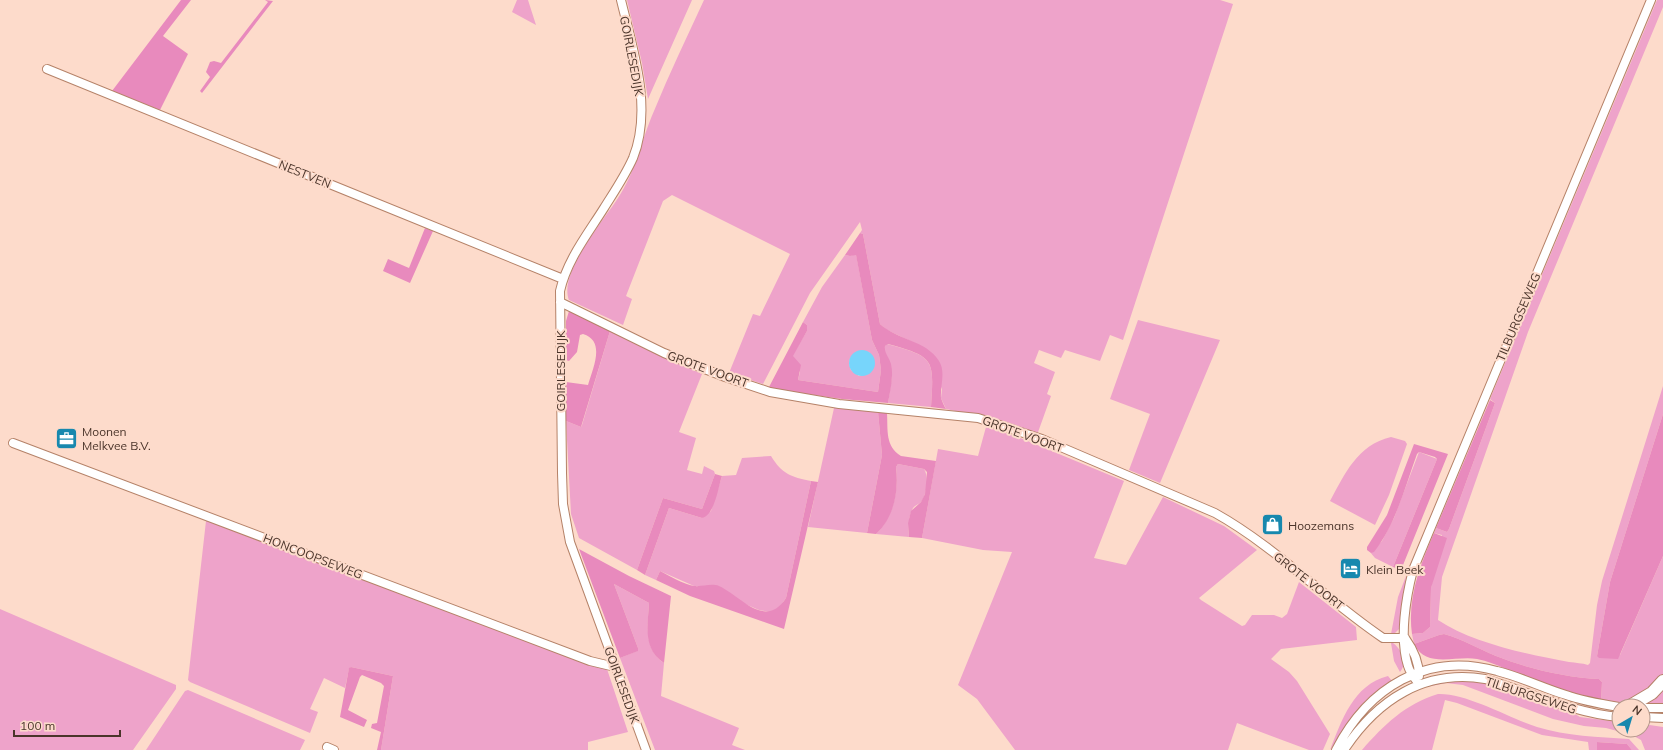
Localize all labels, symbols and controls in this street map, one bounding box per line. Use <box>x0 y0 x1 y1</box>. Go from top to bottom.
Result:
street label: GOIRLESEDIJK <box>617 15 647 98</box>
street label: NESTVEN <box>277 157 333 191</box>
street label: TILBURGSEWEG <box>1493 271 1543 363</box>
street label: GOIRLESEDIJK <box>553 330 568 412</box>
street label: GROTE VOORT <box>665 347 751 391</box>
street label: GROTE VOORT <box>980 412 1066 456</box>
place label: Moonen Melkvee B.V. <box>82 424 151 453</box>
office icon: Moonen Melkvee B.V. <box>54 425 80 451</box>
shop icon: Hoozemans <box>1259 512 1285 538</box>
place label: Hoozemans <box>1288 518 1354 533</box>
street label: HONCOOPSEWEG <box>261 530 365 582</box>
street label: GROTE VOORT <box>1271 549 1348 614</box>
hotel icon: Klein Beek <box>1338 556 1364 582</box>
place label: Klein Beek <box>1366 562 1424 577</box>
street label: GOIRLESEDIJK <box>601 644 643 726</box>
street label: TILBURGSEWEG <box>1484 673 1578 717</box>
north arrow <box>1611 698 1651 738</box>
text: N <box>1630 702 1645 718</box>
scale bar <box>14 712 120 738</box>
text: 100 m <box>20 718 55 733</box>

